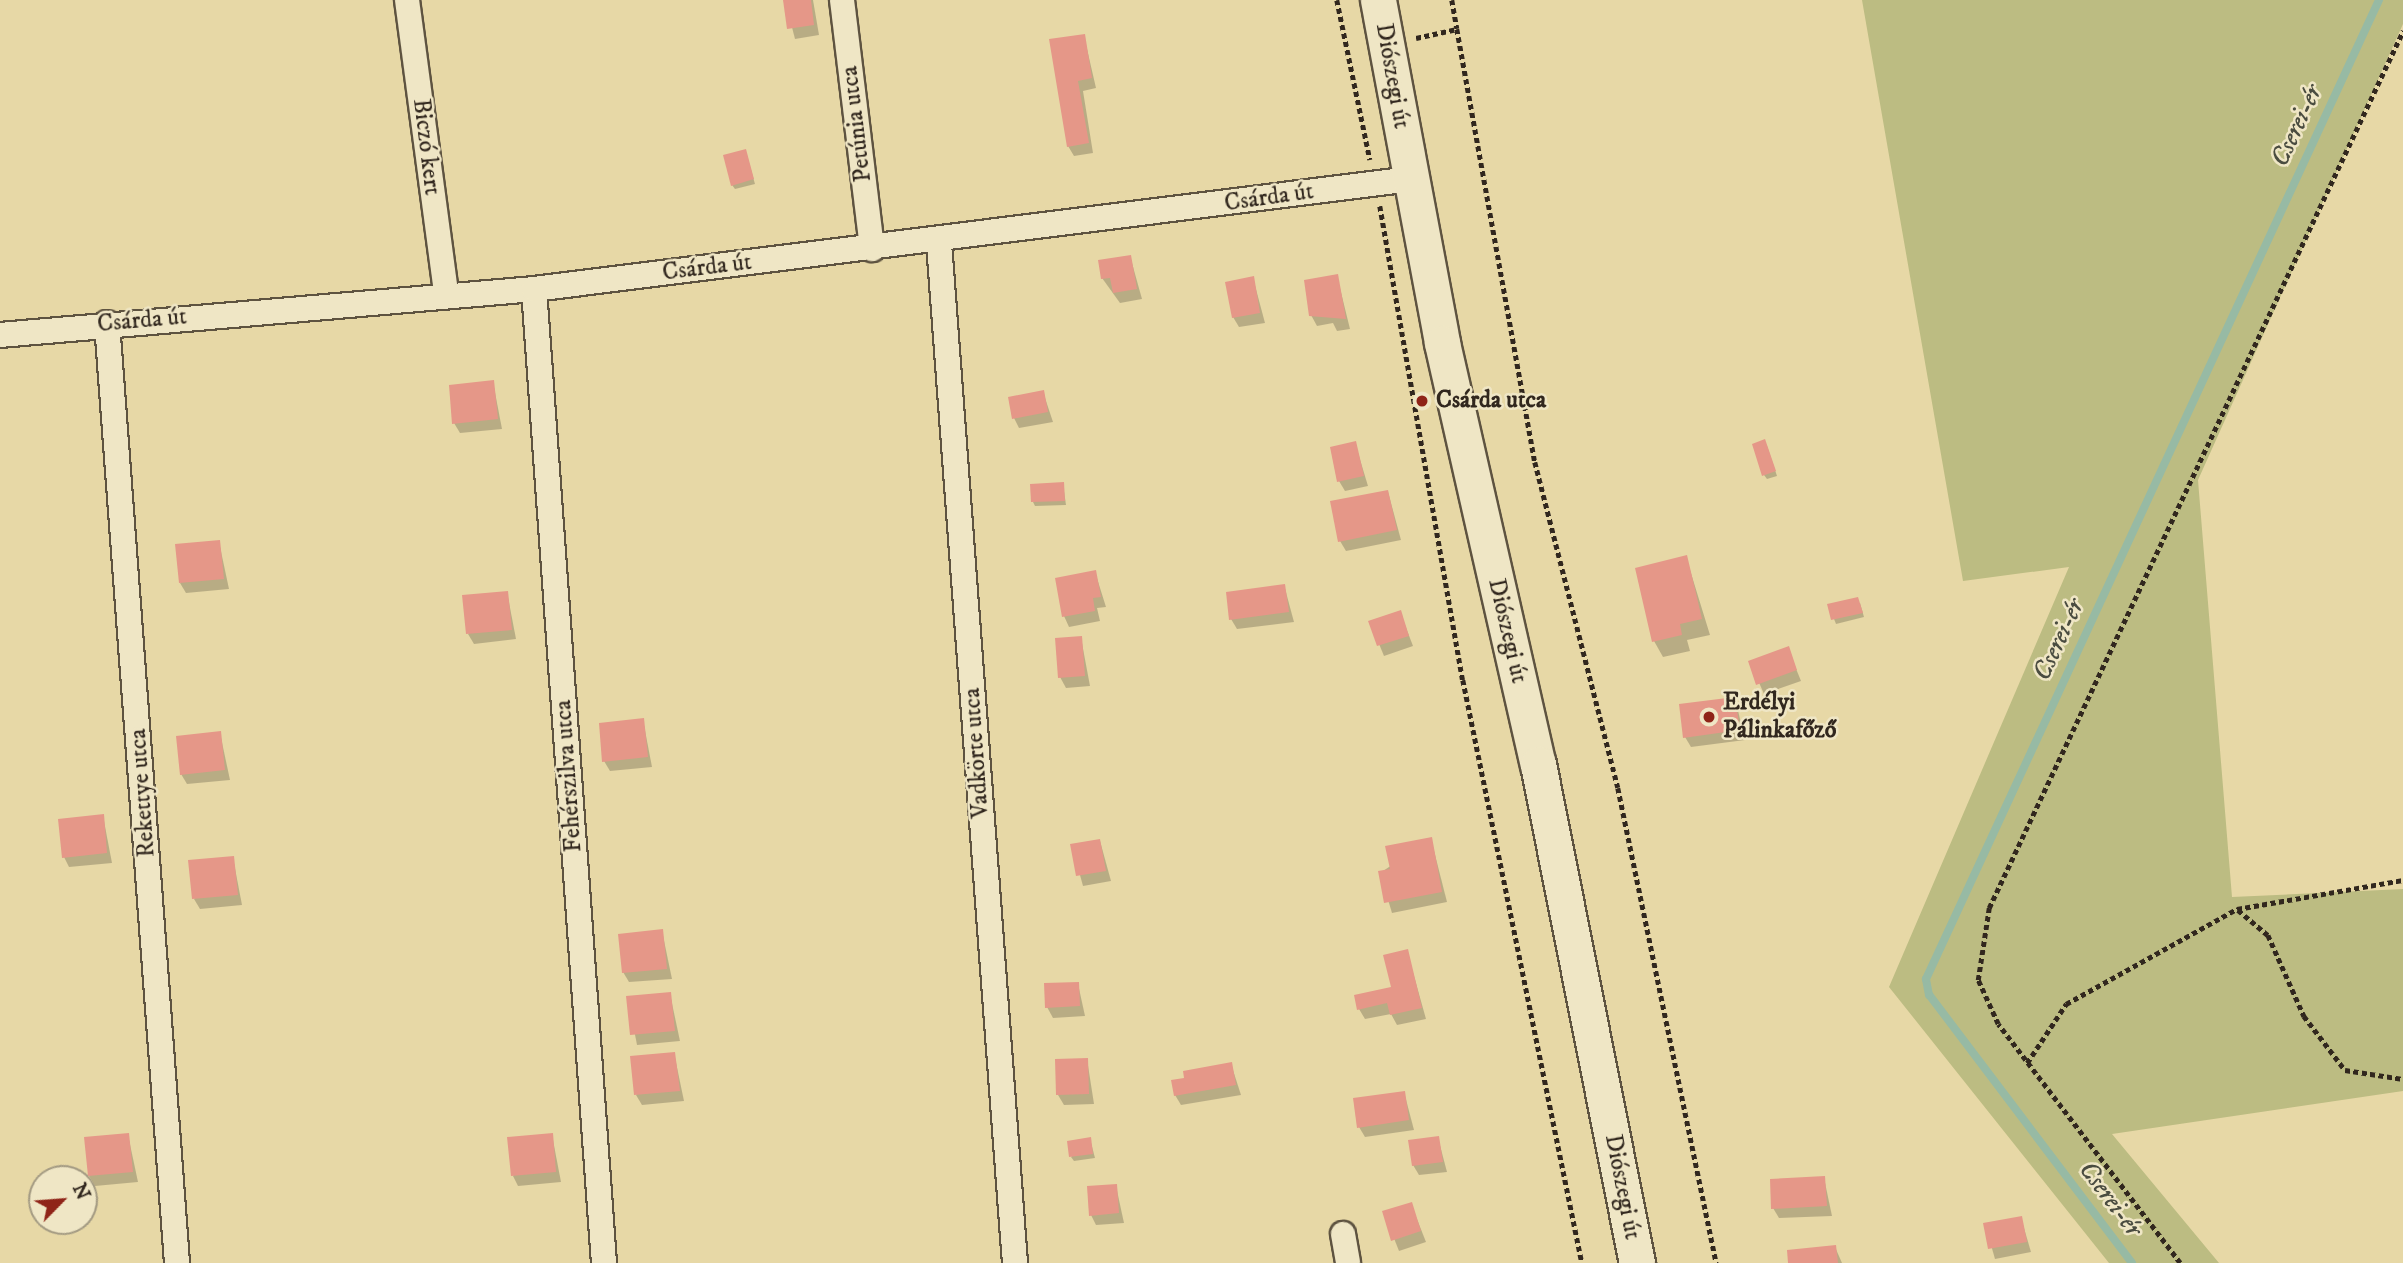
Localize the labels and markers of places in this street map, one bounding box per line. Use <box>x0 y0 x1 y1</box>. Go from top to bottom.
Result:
place label: Csárda utca <box>1436 387 1546 415</box>
marker: Csárda utca <box>1414 393 1430 409</box>
place label: Erdélyi Pálinkafőző <box>1723 689 1836 745</box>
marker: Erdélyi Pálinkafőző <box>1701 709 1717 725</box>

